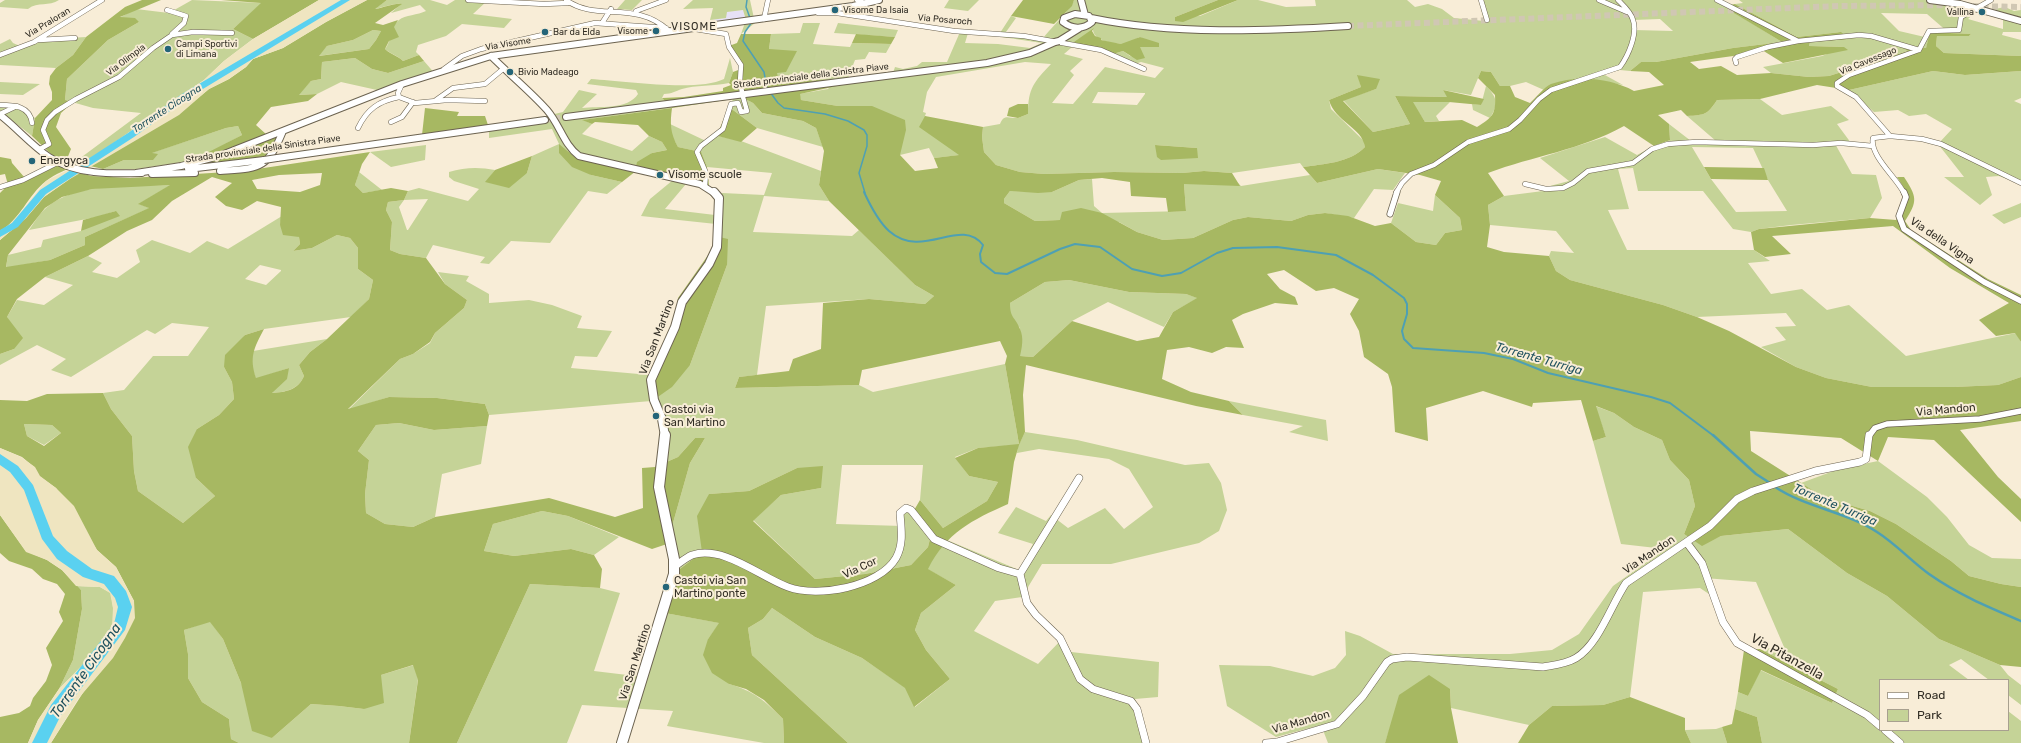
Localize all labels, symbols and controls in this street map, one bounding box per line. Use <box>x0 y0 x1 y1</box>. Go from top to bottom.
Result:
street label: Via Praloran <box>24 5 72 41</box>
marker: Visome Da Isaia <box>830 5 840 15</box>
place label: Visome Da Isaia <box>843 5 909 15</box>
place label: Vallina <box>1947 7 1974 17</box>
marker: Vallina <box>1977 7 1987 17</box>
street label: Via Posaroch <box>917 12 973 28</box>
district label: VISOME <box>671 20 717 34</box>
place label: Visome <box>617 26 648 36</box>
marker: Visome <box>651 26 661 36</box>
marker: Bar da Elda <box>540 27 550 37</box>
place label: Bar da Elda <box>553 27 600 37</box>
street label: Via Visome <box>484 35 532 53</box>
place label: Campi Sportivi di Limana <box>176 39 237 60</box>
street label: Via Olimpia <box>104 42 148 78</box>
marker: Campi Sportivi di Limana <box>163 44 173 54</box>
street label: Via Cavessago <box>1838 45 1898 77</box>
street label: Strada provinciale della Sinistra Piave <box>733 61 889 91</box>
marker: Bivio Madeago <box>505 67 515 77</box>
place label: Bivio Madeago <box>518 67 579 77</box>
water label: Torrente Cicogna <box>130 82 204 136</box>
street label: Strada provinciale della Sinistra Piave <box>185 133 341 165</box>
place label: Energyca <box>40 154 88 168</box>
marker: Energyca <box>27 156 37 166</box>
place label: Visome scuole <box>668 168 742 182</box>
marker: Visome scuole <box>655 170 665 180</box>
street label: Via della Vigna <box>1907 215 1977 267</box>
street label: Via San Martino <box>637 297 677 377</box>
water label: Torrente Turriga <box>1494 340 1584 378</box>
street label: Via Mandon <box>1916 401 1976 419</box>
place label: Castoi via San Martino <box>664 403 725 429</box>
marker: Castoi via San Martino <box>651 411 661 421</box>
water label: Torrente Turriga <box>1791 481 1879 529</box>
street label: Via Mandon <box>1621 533 1677 577</box>
street label: Via Cor <box>841 554 879 582</box>
place label: Castoi via San Martino ponte <box>674 574 746 600</box>
marker: Castoi via San Martino ponte <box>661 582 671 592</box>
water label: Torrente Cicogna <box>47 620 125 722</box>
street label: Via San Martino <box>616 622 654 702</box>
street label: Via Pitanzella <box>1748 631 1826 683</box>
legend <box>1879 679 2009 731</box>
text: Road <box>1917 688 1945 702</box>
street label: Via Mandon <box>1271 707 1331 737</box>
text: Park <box>1917 708 1942 722</box>

